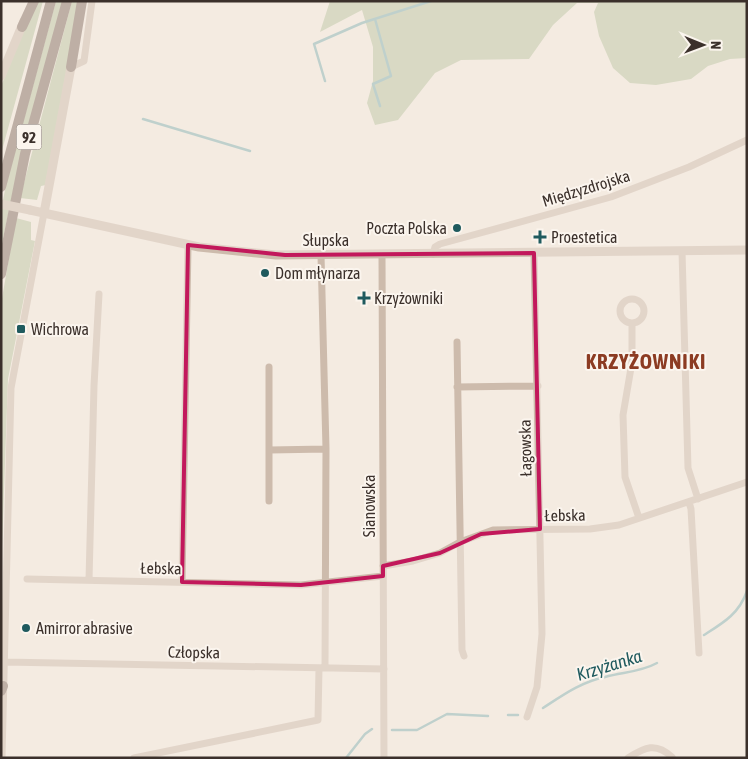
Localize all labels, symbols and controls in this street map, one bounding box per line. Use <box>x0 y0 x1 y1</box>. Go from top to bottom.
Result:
north arrow <box>678 20 728 70</box>
text: N <box>708 41 724 49</box>
road number: 92 <box>16 124 42 150</box>
street label: Międzyzdrojska <box>540 166 632 211</box>
place label: Poczta Polska <box>366 219 447 237</box>
marker: Poczta Polska <box>451 222 463 234</box>
place label: Proestetica <box>551 228 617 246</box>
marker: Proestetica <box>533 230 547 244</box>
street label: Słupska <box>303 231 349 250</box>
place label: Dom młynarza <box>275 264 361 283</box>
marker: Dom młynarza <box>259 267 271 279</box>
place label: Krzyżowniki <box>374 289 443 308</box>
marker: Krzyżowniki <box>358 292 370 304</box>
place label: Wichrowa <box>31 320 89 338</box>
marker: Wichrowa <box>15 323 27 335</box>
district label: KRZYŻOWNIKI <box>586 349 706 373</box>
street label: Łagowska <box>516 419 535 477</box>
street label: Sianowska <box>360 475 378 537</box>
street label: Łebska <box>544 506 586 524</box>
street label: Łebska <box>140 559 182 577</box>
place label: Amirror abrasive <box>36 619 133 637</box>
marker: Amirror abrasive <box>20 622 32 634</box>
street label: Człopska <box>168 643 220 662</box>
water label: Krzyżanka <box>574 645 645 685</box>

